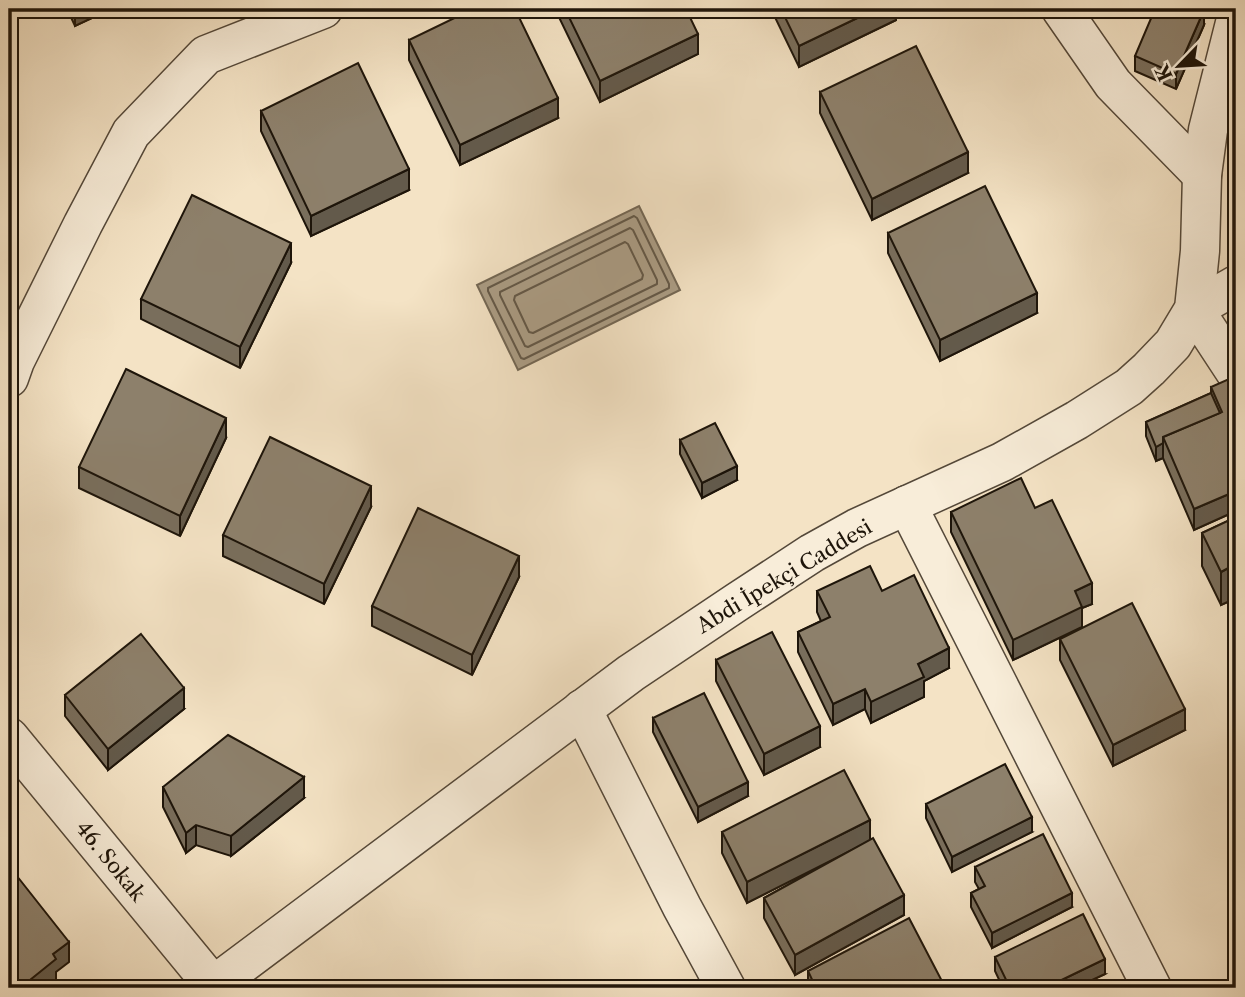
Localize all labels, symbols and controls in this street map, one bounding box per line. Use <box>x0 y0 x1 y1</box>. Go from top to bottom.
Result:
north arrow <box>1144 32 1214 102</box>
text: K <box>1150 60 1178 85</box>
street label: Abdi İpekçi Caddesi <box>691 514 876 639</box>
street label: 46. Sokak <box>71 816 151 907</box>

